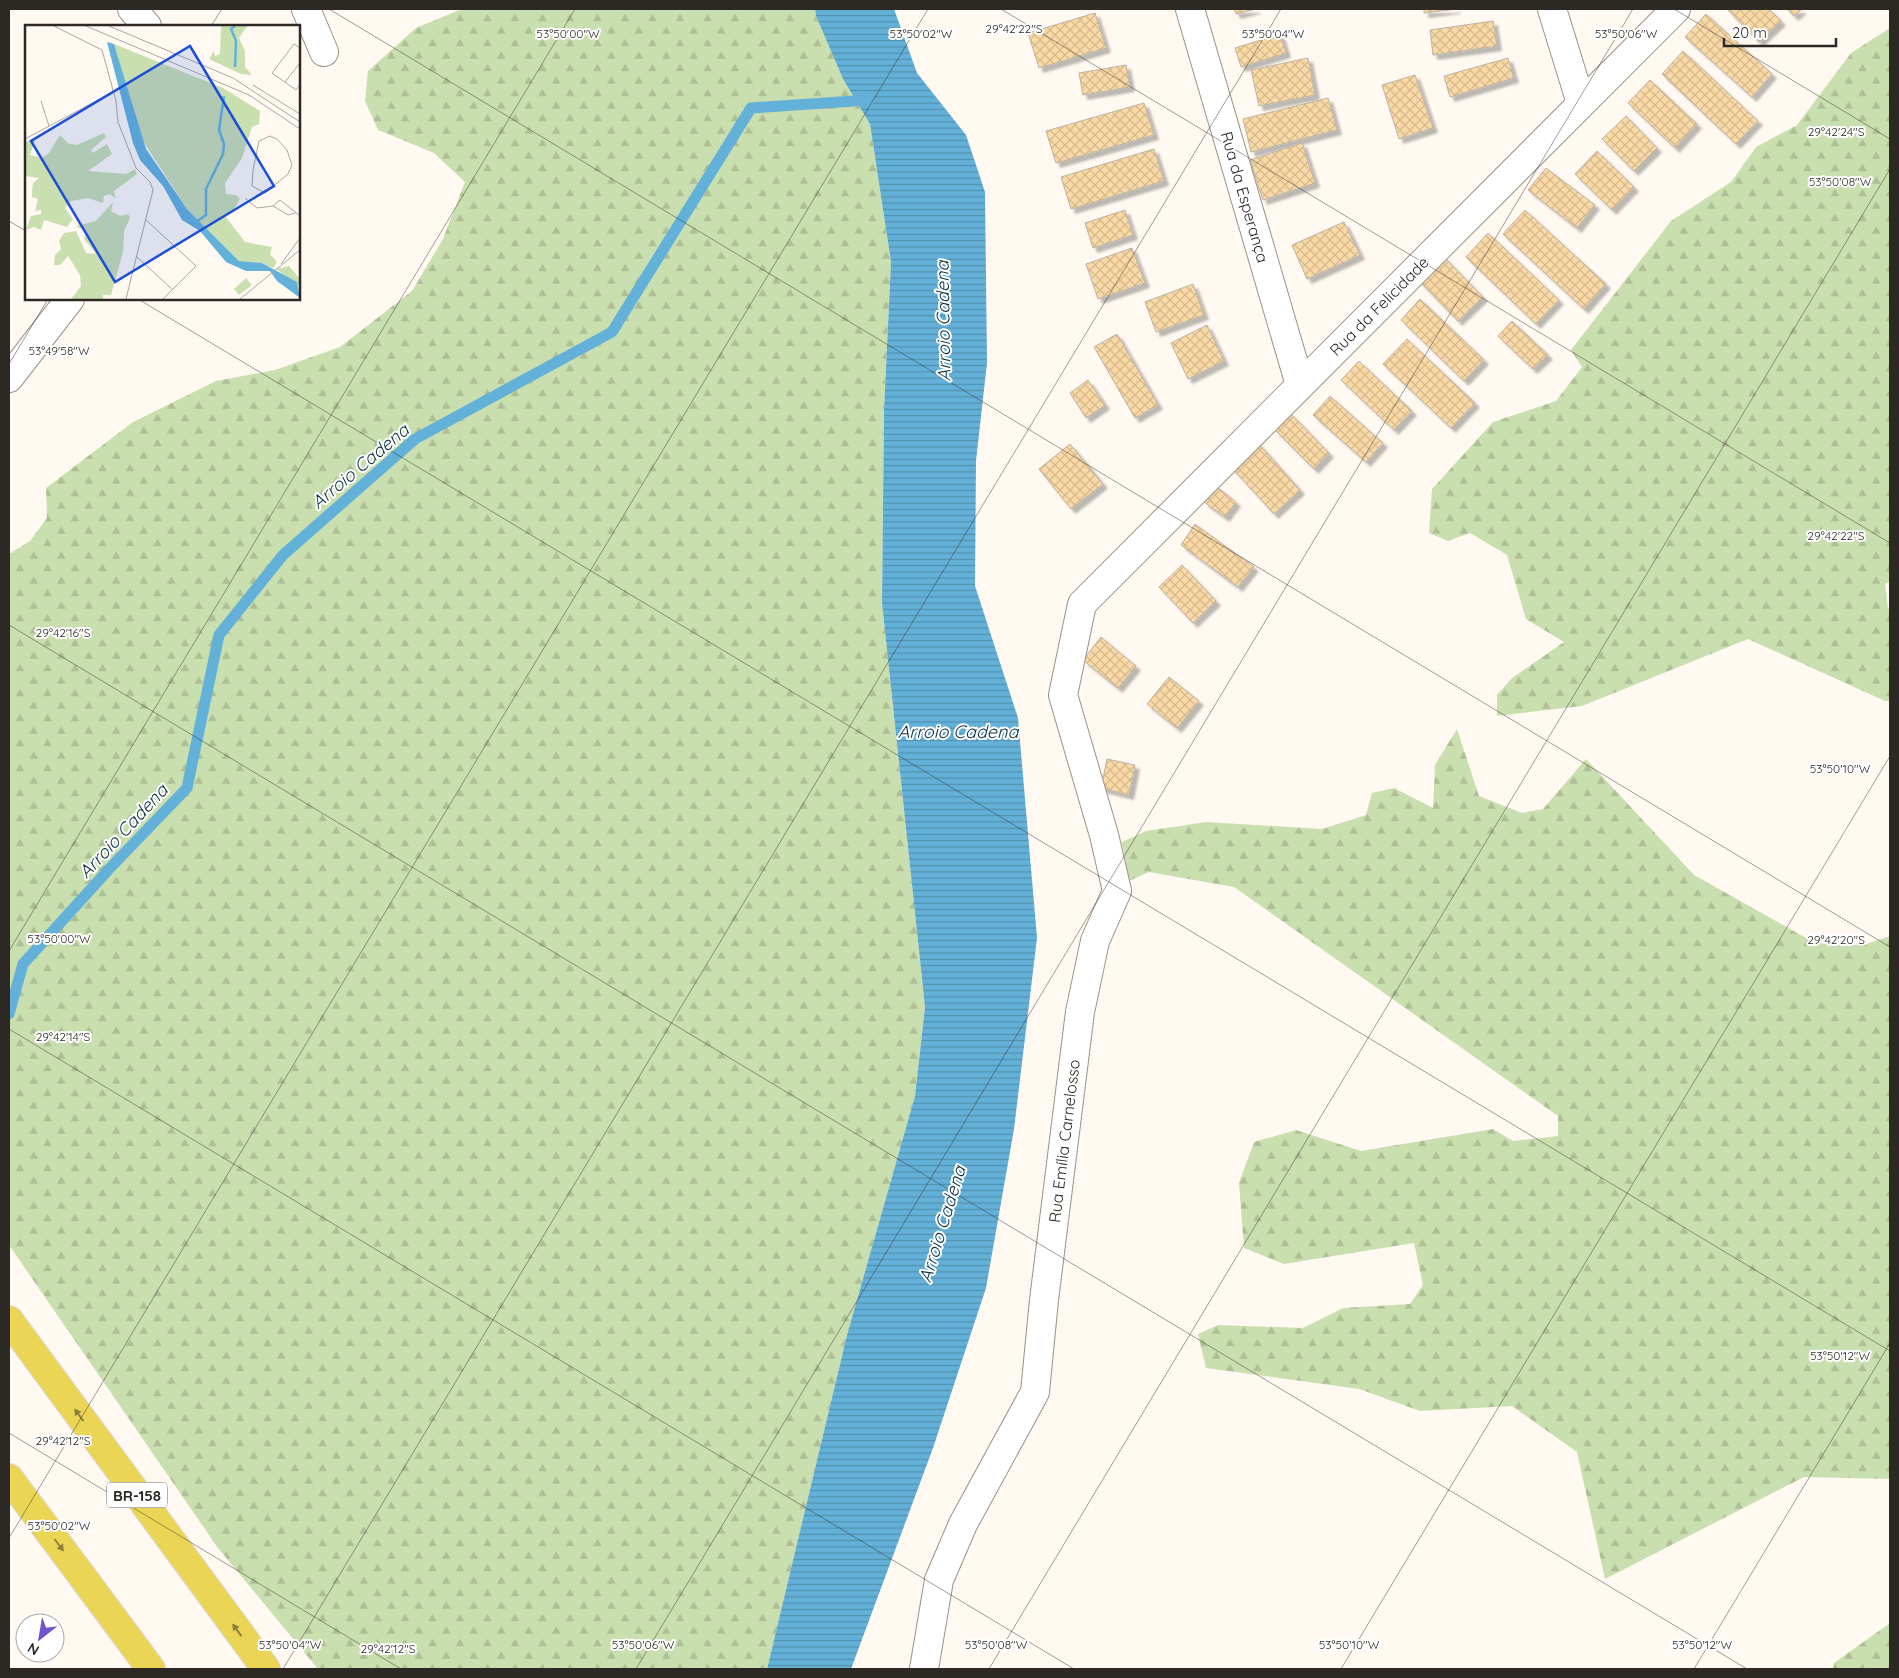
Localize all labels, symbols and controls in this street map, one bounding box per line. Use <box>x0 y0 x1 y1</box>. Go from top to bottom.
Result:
scale bar <box>1724 15 1836 47</box>
text: 29°42'22"S <box>985 21 1043 36</box>
text: 20 m <box>1732 23 1767 42</box>
inset map <box>25 25 300 300</box>
text: 53°50'00"W <box>536 26 600 41</box>
text: 53°50'02"W <box>890 26 953 41</box>
text: 53°50'04"W <box>1242 26 1305 41</box>
text: 53°50'06"W <box>1595 26 1658 41</box>
text: 29°42'24"S <box>1808 124 1865 139</box>
street label: Rua da Esperança <box>1217 129 1273 265</box>
text: 53°50'08"W <box>1809 174 1872 189</box>
street label: Rua da Felicidade <box>1325 252 1433 360</box>
water label: Arroio Cadena <box>930 259 956 382</box>
text: 53°49'58"W <box>28 343 90 358</box>
water label: Arroio Cadena <box>306 418 414 514</box>
text: 29°42'22"S <box>1807 528 1865 543</box>
text: 29°42'16"S <box>36 625 91 640</box>
water label: Arroio Cadena <box>898 720 1019 743</box>
text: 53°50'10"W <box>1810 761 1871 776</box>
water label: Arroio Cadena <box>73 778 173 883</box>
text: 53°50'00"W <box>27 931 91 946</box>
text: 29°42'20"S <box>1807 932 1865 947</box>
text: 29°42'14"S <box>36 1029 91 1044</box>
street label: Rua Emília Carnelosso <box>1044 1058 1084 1224</box>
water label: Arroio Cadena <box>913 1162 971 1285</box>
text: 53°50'12"W <box>1810 1348 1870 1363</box>
one-way arrow <box>73 1409 84 1422</box>
text: 29°42'12"S <box>35 1433 91 1448</box>
road number: BR-158 <box>107 1482 167 1508</box>
text: 53°50'02"W <box>28 1518 91 1533</box>
one-way arrow <box>53 1538 64 1551</box>
north arrow <box>15 1613 65 1663</box>
one-way arrow <box>232 1623 242 1637</box>
text: 53°50'04"W <box>259 1637 322 1652</box>
text: 53°50'06"W <box>612 1637 675 1652</box>
text: 53°50'08"W <box>965 1637 1028 1652</box>
text: 53°50'10"W <box>1319 1637 1380 1652</box>
text: 53°50'12"W <box>1672 1637 1732 1652</box>
text: N <box>24 1639 42 1660</box>
text: 29°42'12"S <box>360 1641 416 1656</box>

